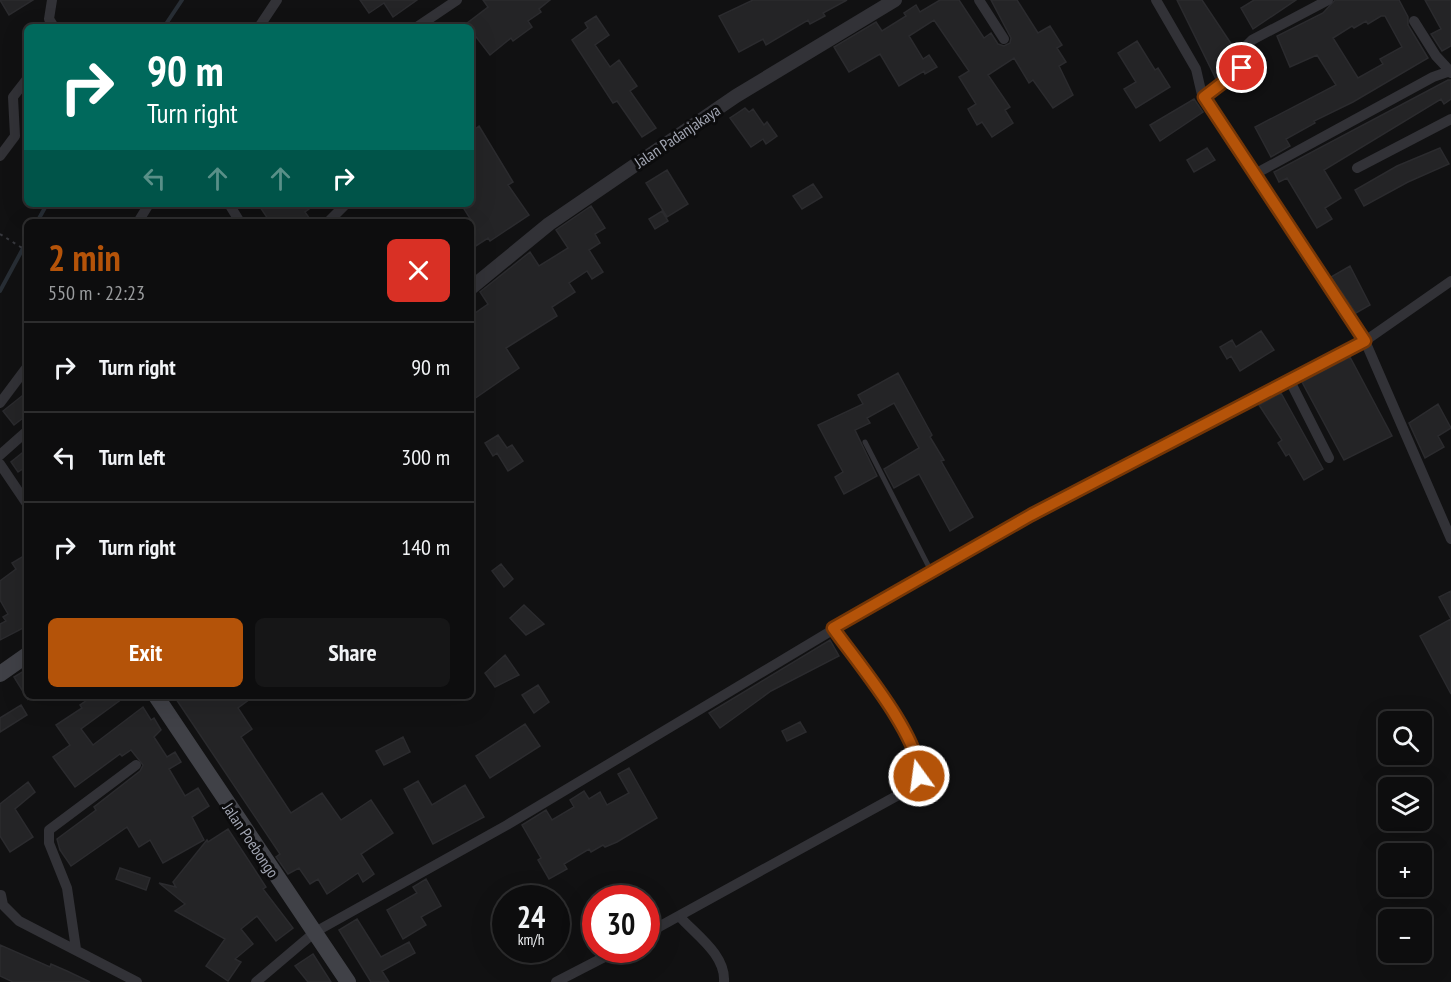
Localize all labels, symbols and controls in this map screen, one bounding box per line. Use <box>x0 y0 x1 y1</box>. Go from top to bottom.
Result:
pin <box>1216 42 1267 93</box>
text: 90 m <box>147 43 224 98</box>
icon: right <box>48 48 126 126</box>
icon: arrive <box>1225 51 1258 84</box>
text: Turn right <box>147 96 238 130</box>
street label: Jalan Padanjakaya <box>629 100 724 173</box>
icon: left <box>138 162 171 195</box>
icon: ahead <box>201 162 234 195</box>
icon: ahead <box>264 162 297 195</box>
icon: right <box>327 162 360 195</box>
text: 2 min <box>48 234 121 281</box>
button: close <box>387 239 450 302</box>
text: 550 m · 22:23 <box>48 280 145 306</box>
icon: right <box>48 351 81 384</box>
text: Turn right <box>99 353 176 381</box>
text: 90 m <box>411 353 450 381</box>
icon: left <box>48 441 81 474</box>
text: Turn left <box>99 443 165 471</box>
text: 300 m <box>401 443 450 471</box>
icon: right <box>48 531 81 564</box>
text: Turn right <box>99 533 176 561</box>
text: 140 m <box>401 533 450 561</box>
button: Exit <box>48 618 243 687</box>
button: Share <box>255 618 450 687</box>
map controls <box>1378 711 1432 963</box>
button: search <box>1378 711 1432 765</box>
position arrow <box>887 744 951 808</box>
button: layers <box>1378 777 1432 831</box>
street label: Jalan Poebongo <box>218 798 283 881</box>
button: + <box>1378 843 1432 897</box>
speed limit sign: 30 <box>582 885 660 963</box>
text: 24 <box>517 897 545 936</box>
button: − <box>1378 909 1432 963</box>
text: km/h <box>518 930 544 949</box>

